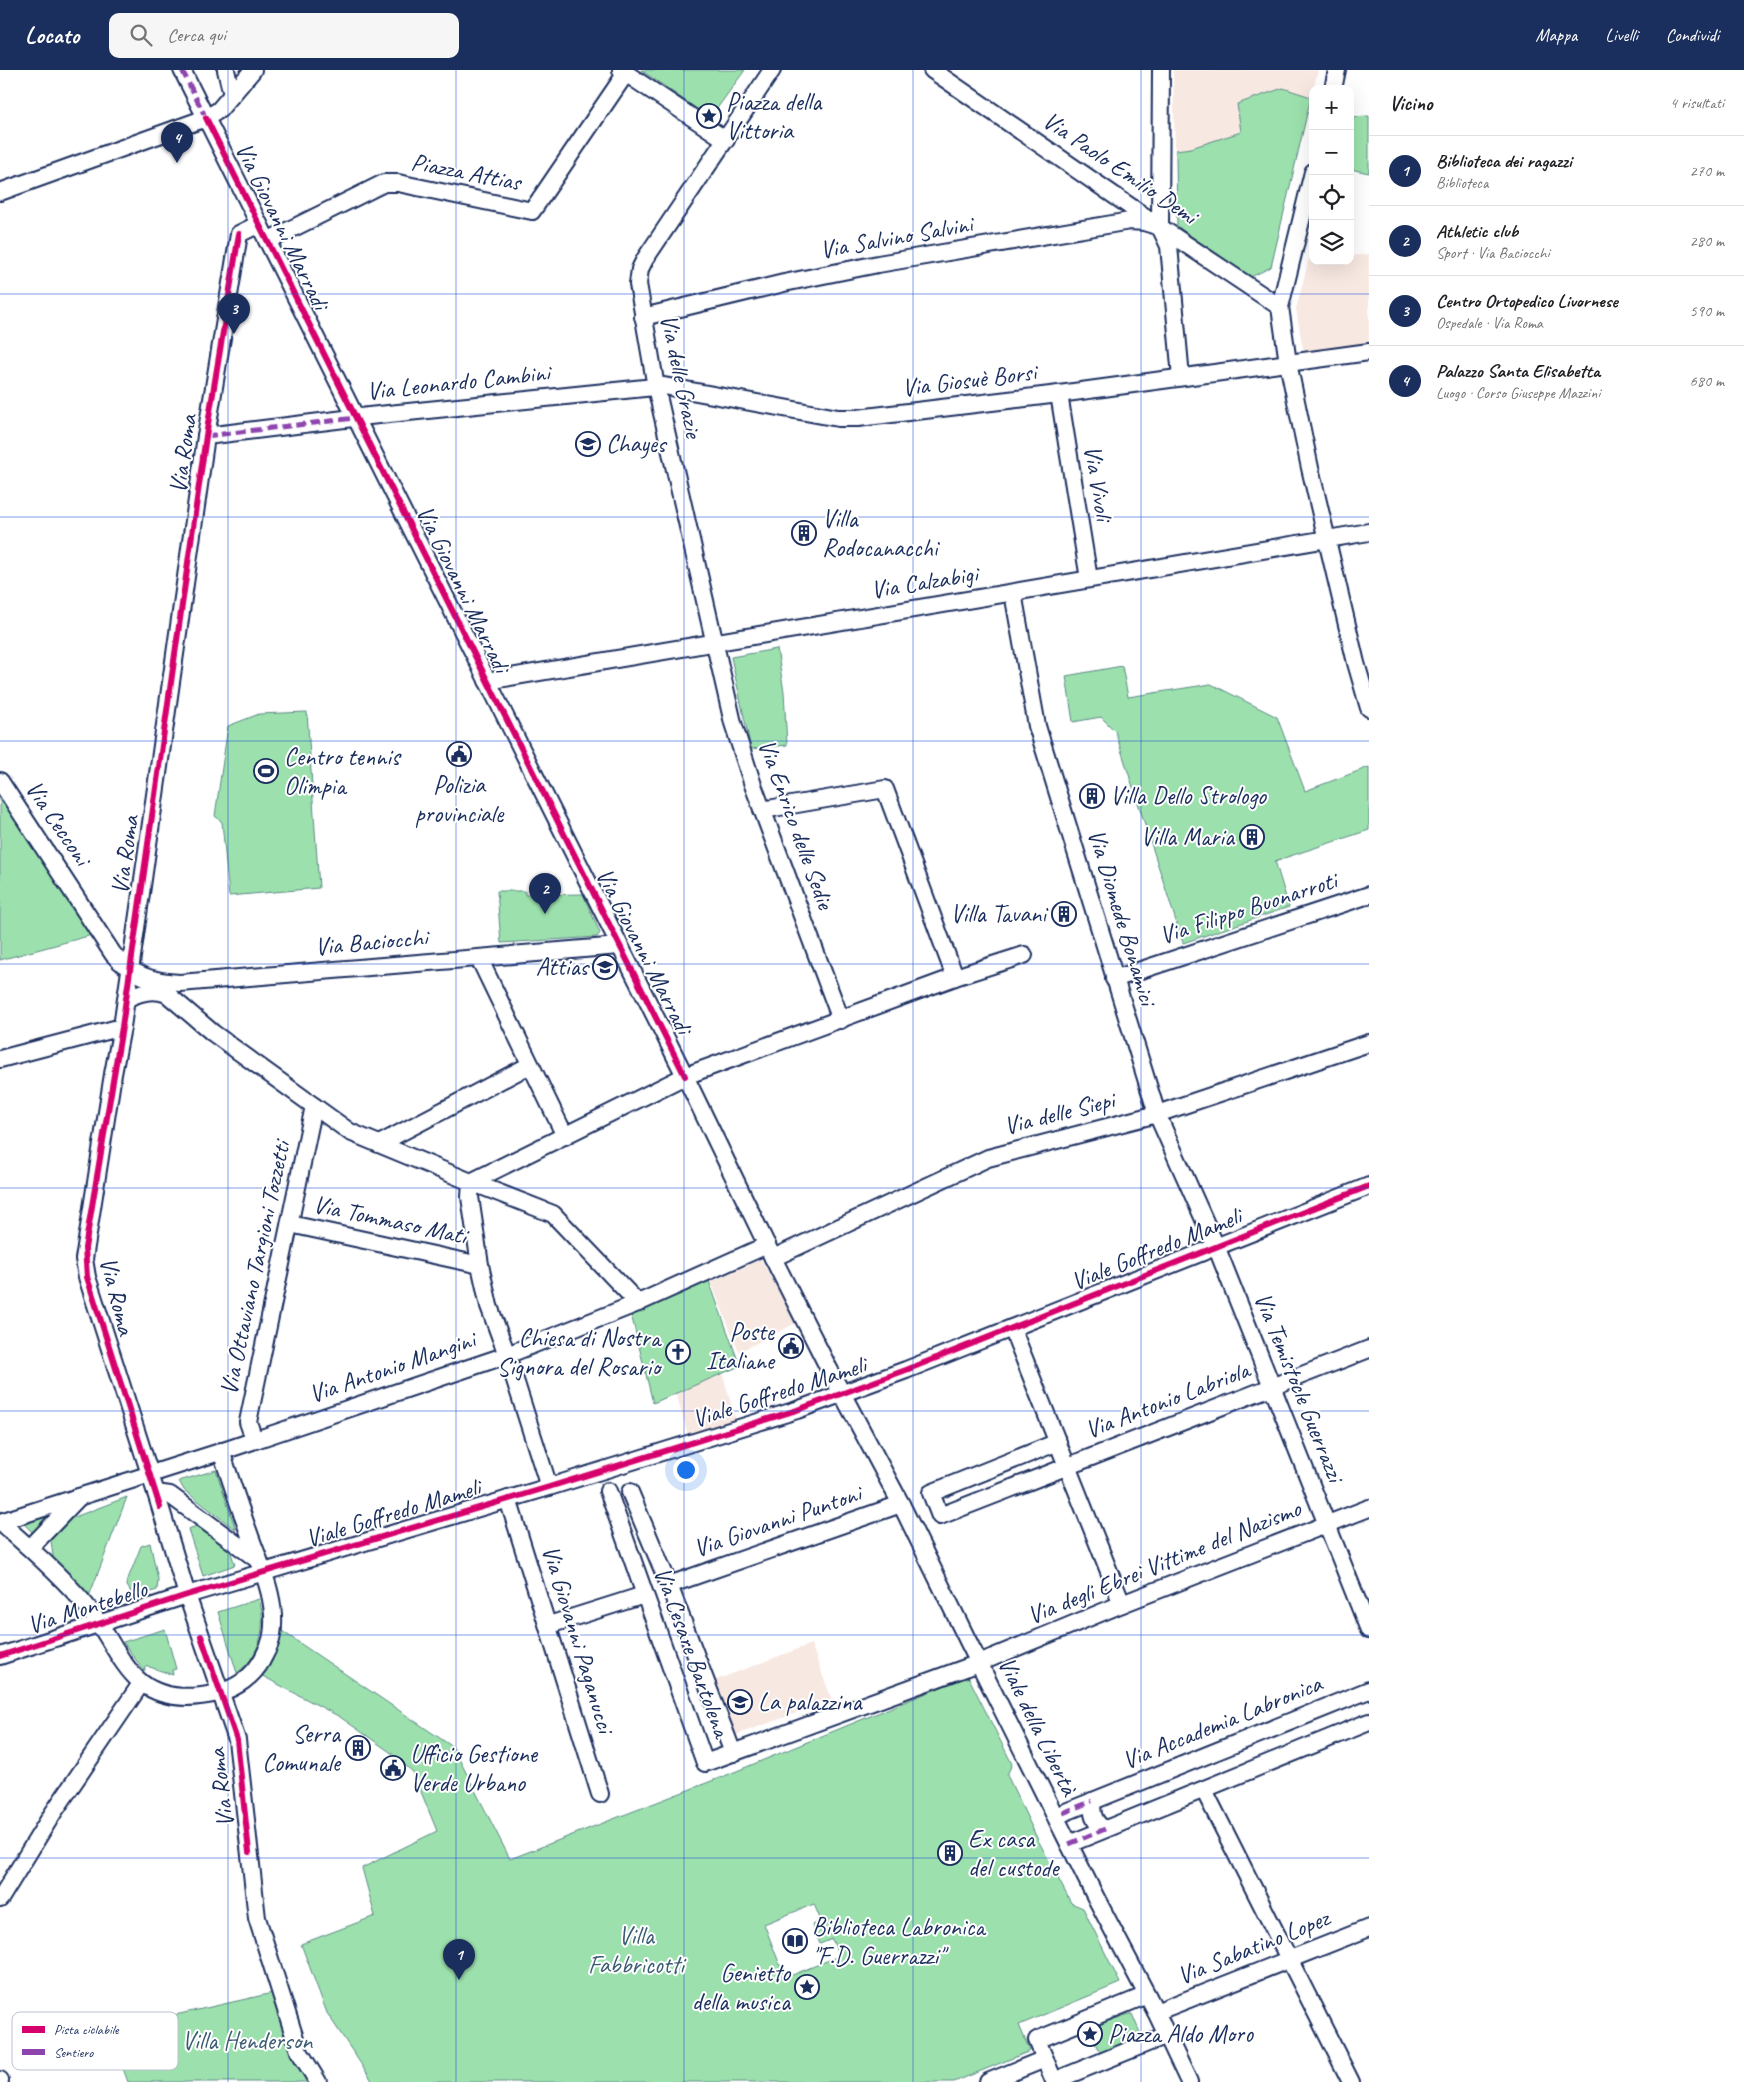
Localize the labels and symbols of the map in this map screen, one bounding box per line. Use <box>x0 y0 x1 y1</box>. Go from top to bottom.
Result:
place label: Piazza della Vittoria <box>726 86 823 147</box>
place icon: Piazza della Vittoria <box>696 103 722 129</box>
street label: Via Paolo Emilio Demi <box>1036 104 1206 233</box>
pin: 4 <box>161 122 193 163</box>
street label: Via Giovanni Marradi <box>228 137 338 318</box>
street label: Piazza Attias <box>408 146 526 199</box>
street label: Via Salvino Salvini <box>817 207 978 266</box>
pin: 3 <box>218 293 250 334</box>
street label: Via delle Grazie <box>652 311 710 443</box>
street label: Via Giosuè Borsi <box>900 355 1041 404</box>
street label: Via Leonardo Cambini <box>365 356 554 408</box>
street label: Via Roma <box>162 411 205 495</box>
place label: Chayes <box>606 428 668 460</box>
school or university icon: Chayes <box>575 431 601 457</box>
street label: Via Vivoli <box>1076 443 1120 526</box>
street label: Via Giovanni Marradi <box>409 500 519 681</box>
place label: Villa Rodocanacchi <box>822 503 941 564</box>
building icon: Villa Rodocanacchi <box>791 520 817 546</box>
street label: Via Calzabigi <box>868 557 983 606</box>
street label: Via Enrico delle Sedie <box>750 735 842 915</box>
place label: Centro tennis Olimpia <box>284 741 402 802</box>
public building icon: Polizia provinciale <box>446 741 472 767</box>
sports icon: Centro tennis Olimpia <box>253 758 279 784</box>
place label: Polizia provinciale <box>415 769 505 830</box>
street label: Via Cecconi <box>18 774 100 874</box>
place label: Villa Dello Strologo <box>1110 780 1267 812</box>
building icon: Villa Dello Strologo <box>1079 783 1105 809</box>
street label: Via Roma <box>104 812 147 896</box>
place label: Villa Maria <box>1141 821 1236 853</box>
building icon: Villa Maria <box>1239 824 1265 850</box>
street label: Via Diomede Bonamici <box>1080 825 1165 1012</box>
street label: Via Giovanni Marradi <box>588 863 701 1042</box>
street label: Via Filippo Buonarroti <box>1155 863 1344 952</box>
pin: 2 <box>529 873 561 914</box>
place label: Villa Tavani <box>950 898 1049 930</box>
building icon: Villa Tavani <box>1051 901 1077 927</box>
street label: Via Baciocchi <box>313 921 432 963</box>
place label: Attias <box>536 951 590 983</box>
school or university icon: Attias <box>592 954 618 980</box>
street label: Via delle Siepi <box>1000 1083 1121 1142</box>
street label: Via Ottaviano Targioni Tozzetti <box>212 1135 298 1398</box>
street label: Via Tommaso Mati <box>310 1188 473 1253</box>
street label: Viale Goffredo Mameli <box>1066 1199 1249 1298</box>
street label: Via Roma <box>92 1254 143 1340</box>
street label: Via Temistocle Guerrazzi <box>1246 1288 1353 1489</box>
place label: Poste Italiane <box>706 1316 776 1377</box>
place label: Chiesa di Nostra Signora del Rosario <box>497 1322 663 1383</box>
street label: Via Antonio Mangini <box>305 1323 482 1410</box>
public building icon: Poste Italiane <box>778 1333 804 1359</box>
church icon: Chiesa di Nostra Signora del Rosario <box>665 1339 691 1365</box>
street label: Viale Goffredo Mameli <box>688 1348 873 1435</box>
street label: Via Antonio Labriola <box>1080 1353 1256 1446</box>
your location <box>673 1457 699 1483</box>
street label: Viale Goffredo Mameli <box>302 1470 487 1555</box>
street label: Via Giovanni Puntoni <box>689 1476 868 1565</box>
street label: Via degli Ebrei Vittime del Nazismo <box>1023 1492 1307 1632</box>
street label: Via Giovanni Paganucci <box>534 1541 623 1740</box>
street label: Via Cesare Bartolena <box>646 1562 739 1744</box>
street label: Via Montebello <box>23 1572 152 1641</box>
street label: Viale della Libertà <box>991 1651 1086 1802</box>
street label: Via Accademia Labronica <box>1118 1667 1328 1777</box>
place label: La palazzina <box>758 1686 864 1718</box>
school or university icon: La palazzina <box>727 1689 753 1715</box>
place label: Serra Comunale <box>262 1718 342 1779</box>
building icon: Serra Comunale <box>345 1735 371 1761</box>
place label: Ufficio Gestione Verde Urbano <box>410 1738 539 1799</box>
street label: Via Roma <box>200 1745 242 1829</box>
public building icon: Ufficio Gestione Verde Urbano <box>380 1755 406 1781</box>
place label: Ex casa del custode <box>968 1823 1060 1884</box>
building icon: Ex casa del custode <box>937 1840 963 1866</box>
street label: Via Sabatino Lopez <box>1172 1901 1336 1992</box>
place label: Biblioteca Labronica "F.D. Guerrazzi" <box>812 1911 987 1972</box>
park label: Villa Fabbricotti <box>588 1920 687 1981</box>
library icon: Biblioteca Labronica "F.D. Guerrazzi" <box>782 1928 808 1954</box>
pin: 1 <box>443 1939 475 1980</box>
place label: Genietto della musica <box>692 1957 792 2018</box>
place icon: Genietto della musica <box>794 1974 820 2000</box>
legend <box>12 2012 178 2070</box>
place label: Piazza Aldo Moro <box>1108 2018 1254 2050</box>
text: Pista ciclabile <box>54 2021 120 2038</box>
place icon: Piazza Aldo Moro <box>1077 2021 1103 2047</box>
park label: Villa Henderson <box>182 2025 313 2057</box>
text: Sentiero <box>54 2044 94 2061</box>

